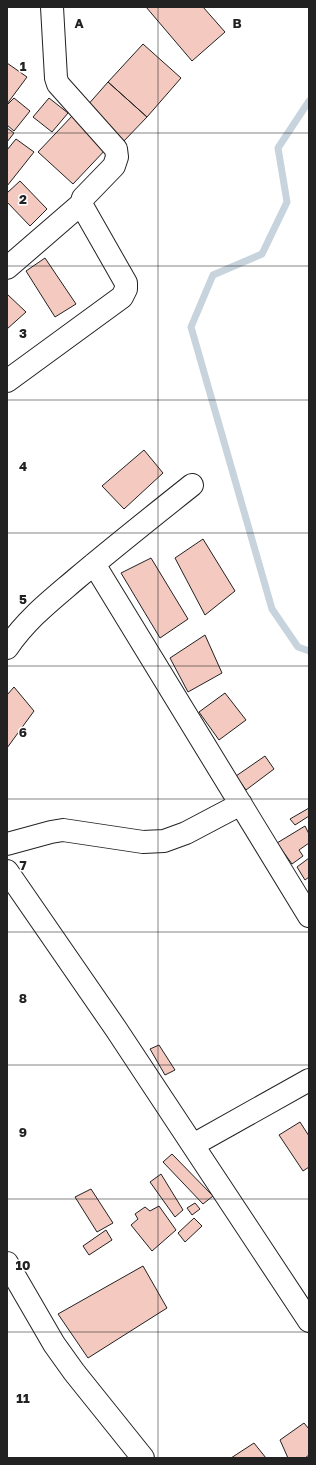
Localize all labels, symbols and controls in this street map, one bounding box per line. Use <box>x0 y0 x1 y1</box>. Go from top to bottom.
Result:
text: A <box>74 15 84 31</box>
text: B <box>232 15 242 31</box>
text: 1 <box>20 58 27 74</box>
text: 2 <box>19 191 27 207</box>
text: 3 <box>19 325 27 341</box>
text: 4 <box>19 458 27 474</box>
text: 5 <box>19 591 27 607</box>
text: 6 <box>19 724 27 740</box>
text: 7 <box>19 857 27 873</box>
text: 8 <box>19 990 27 1006</box>
text: 9 <box>19 1124 27 1140</box>
text: 10 <box>15 1257 31 1273</box>
text: 11 <box>16 1390 30 1406</box>

